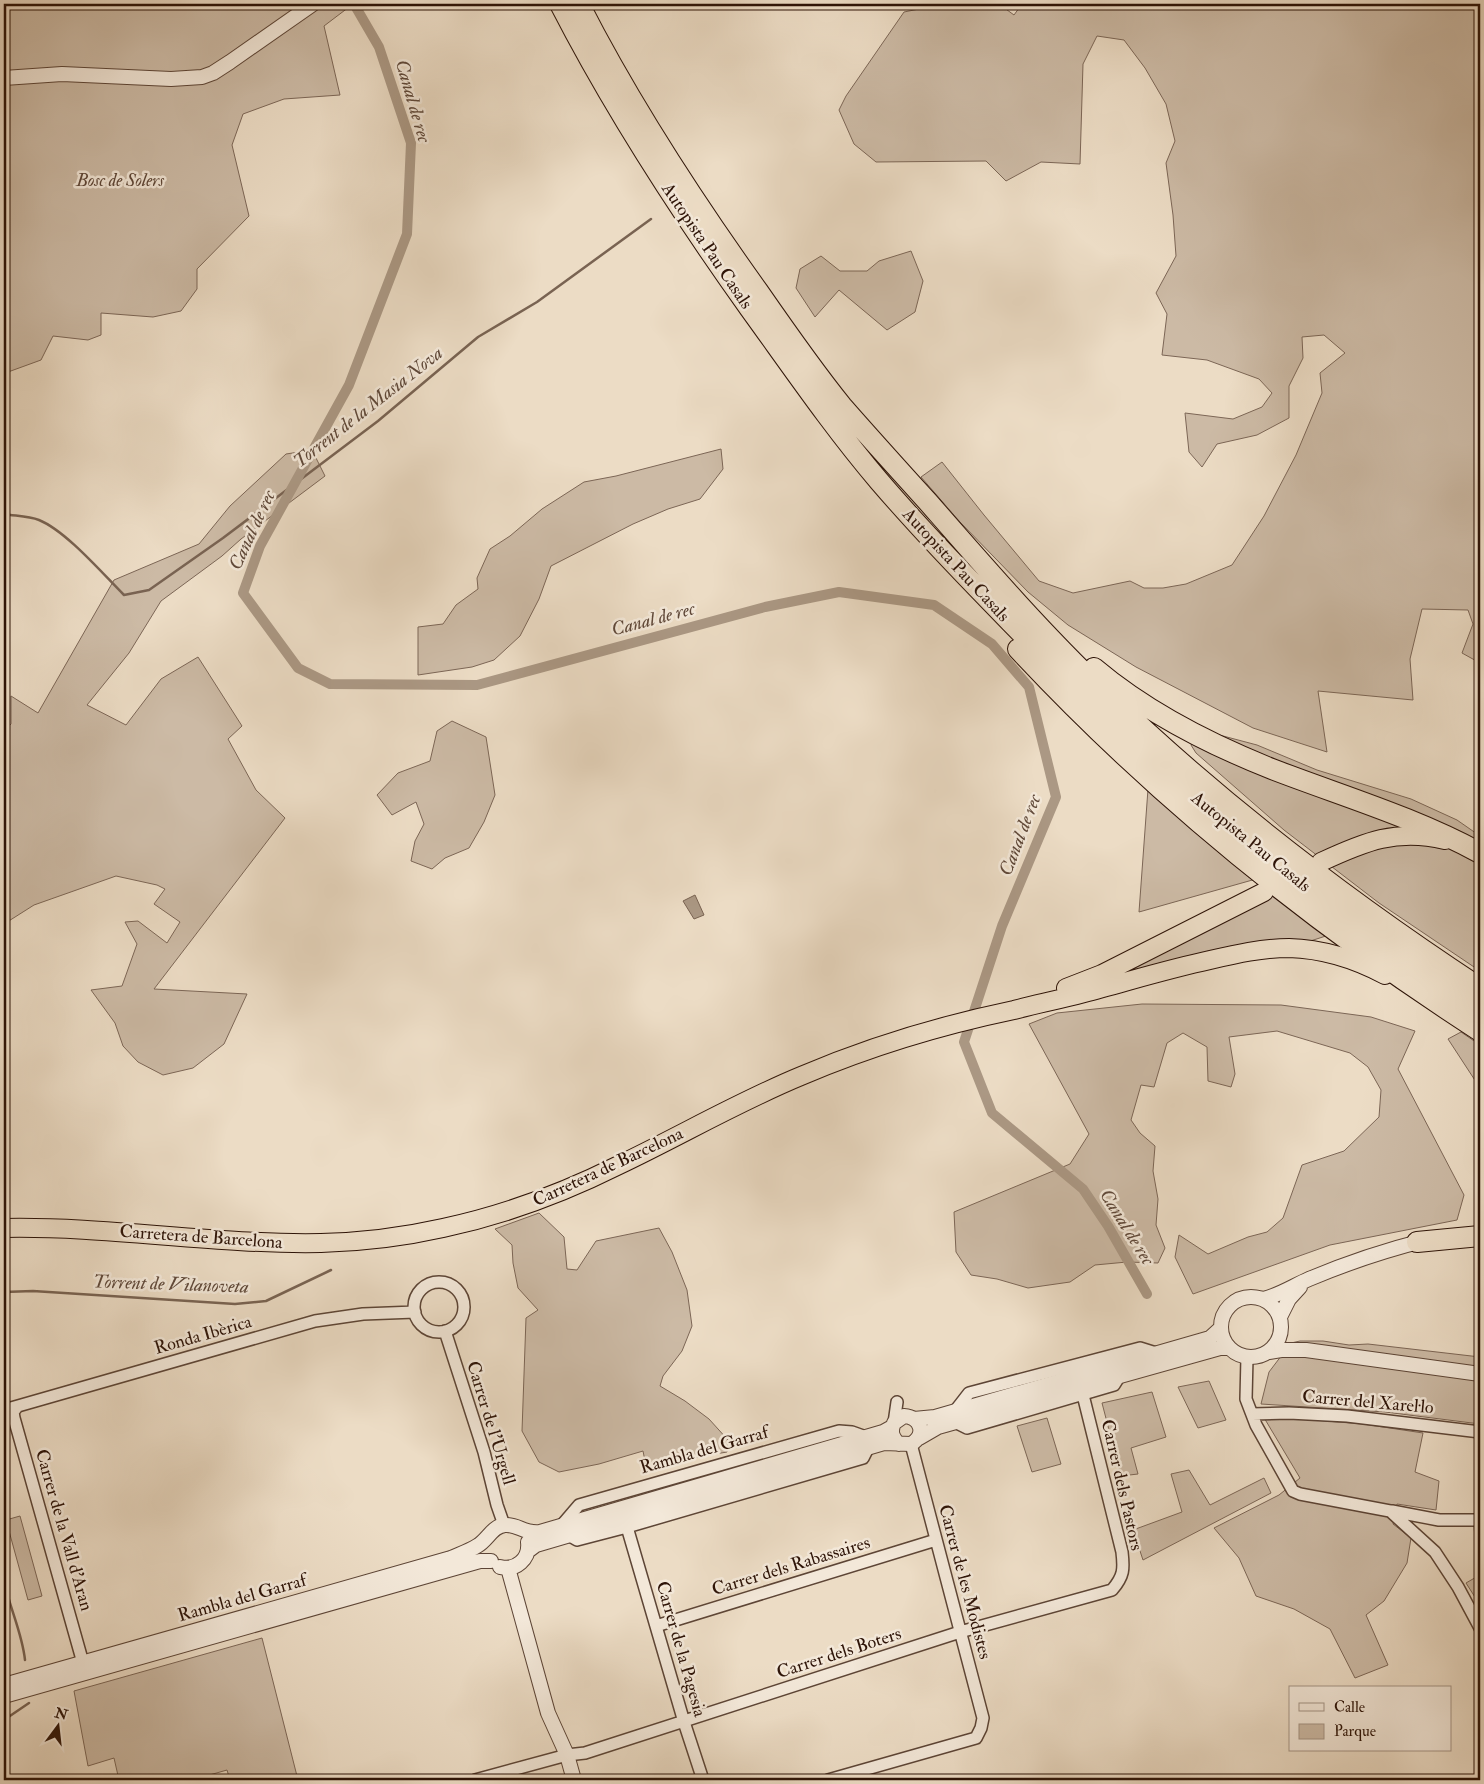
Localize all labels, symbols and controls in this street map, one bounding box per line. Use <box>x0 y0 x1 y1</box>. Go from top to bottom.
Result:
water label: Canal de rec <box>390 57 437 146</box>
park label: Bosc de Solers <box>75 169 165 192</box>
street label: Autopista Pau Casals <box>656 178 758 314</box>
water label: Torrent de la Masia Nova <box>288 341 448 473</box>
water label: Canal de rec <box>223 485 281 574</box>
street label: Autopista Pau Casals <box>897 502 1015 627</box>
water label: Canal de rec <box>609 596 698 642</box>
street label: Autopista Pau Casals <box>1186 786 1316 897</box>
water label: Canal de rec <box>994 790 1047 879</box>
street label: Carretera de Barcelona <box>529 1122 687 1212</box>
water label: Canal de rec <box>1094 1184 1160 1271</box>
street label: Carretera de Barcelona <box>119 1220 284 1254</box>
water label: Torrent de Vilanoveta <box>93 1269 249 1299</box>
street label: Ronda Ibèrica <box>152 1310 255 1360</box>
street label: Carrer de l'Urgell <box>461 1358 521 1488</box>
street label: Carrer del Xarel·lo <box>1301 1385 1435 1419</box>
street label: Carrer dels Pastors <box>1096 1417 1148 1553</box>
street label: Rambla del Garraf <box>637 1420 774 1479</box>
street label: Carrer de la Vall d'Aran <box>30 1447 98 1613</box>
street label: Carrer de les Modistes <box>933 1502 997 1662</box>
street label: Carrer dels Rabassaires <box>709 1531 873 1601</box>
street label: Rambla del Garraf <box>175 1568 312 1627</box>
street label: Carrer de la Pagesia <box>651 1578 712 1720</box>
street label: Carrer dels Boters <box>774 1622 904 1684</box>
legend <box>1289 1686 1452 1752</box>
text: Calle <box>1334 1698 1365 1717</box>
north arrow <box>32 1702 82 1752</box>
text: N <box>52 1704 70 1724</box>
text: Parque <box>1334 1722 1376 1741</box>

